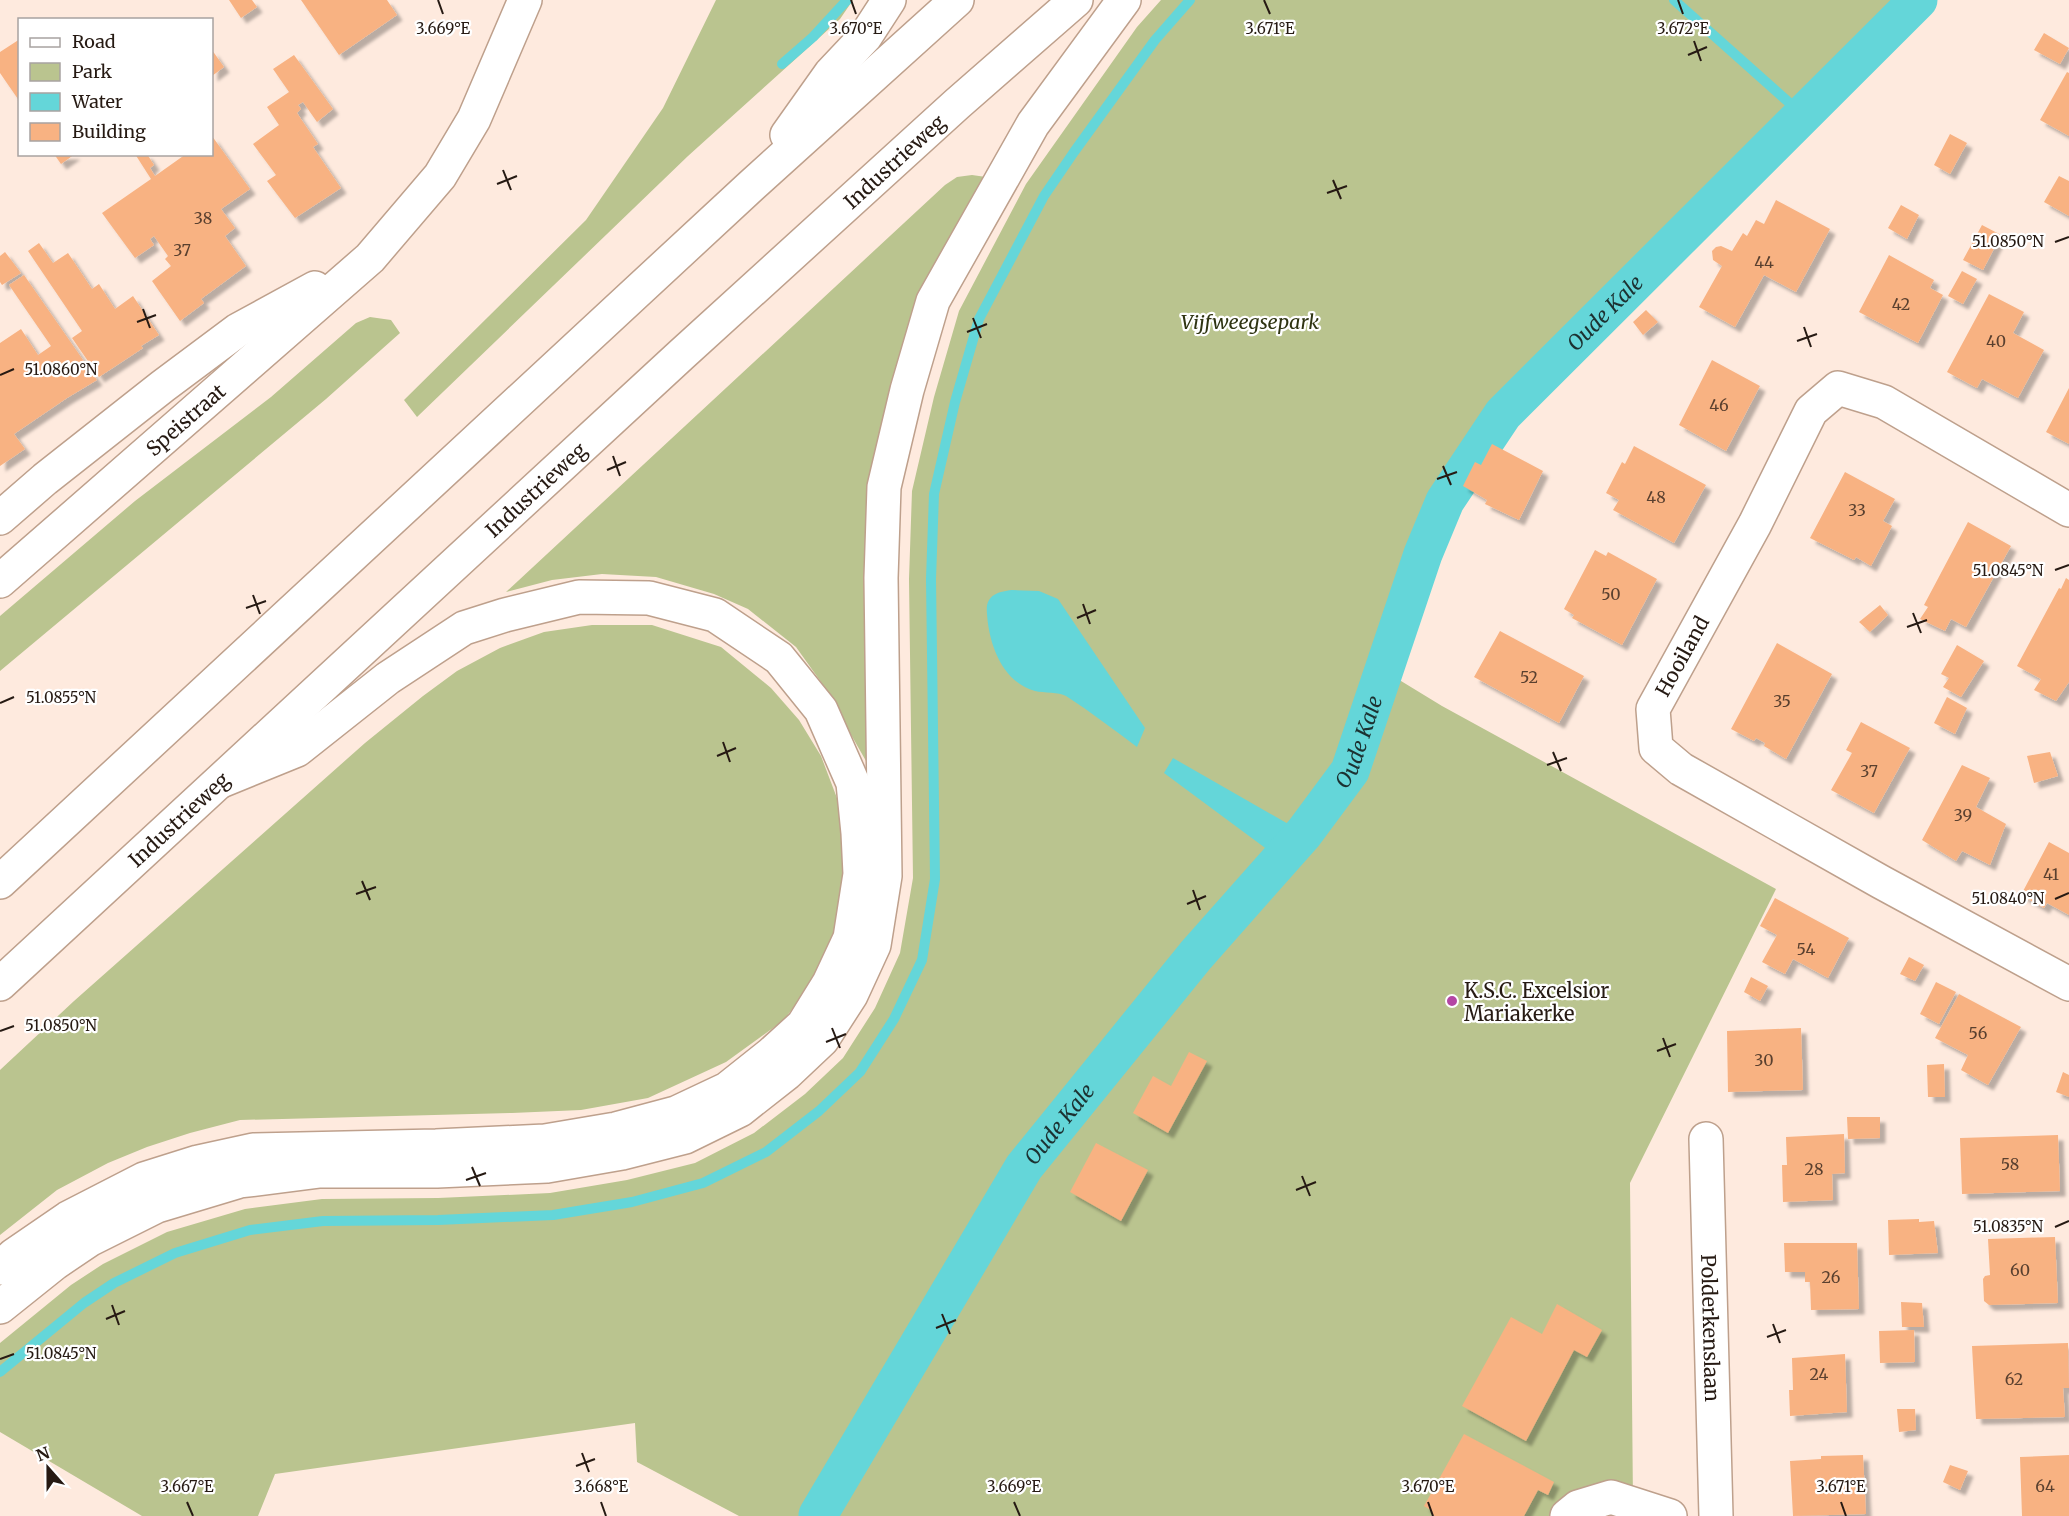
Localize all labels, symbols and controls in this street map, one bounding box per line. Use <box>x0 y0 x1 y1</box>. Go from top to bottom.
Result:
legend <box>18 18 213 156</box>
text: 3.669°E <box>416 19 470 38</box>
text: 3.670°E <box>830 19 883 38</box>
text: 3.671°E <box>1245 19 1295 38</box>
text: 3.672°E <box>1657 19 1709 38</box>
text: Road <box>72 30 116 53</box>
text: Park <box>72 60 113 83</box>
text: Water <box>71 90 123 113</box>
street label: Industrieweg <box>838 109 950 214</box>
text: Building <box>72 120 146 143</box>
house number: 38 <box>194 208 212 228</box>
text: 51.0850°N <box>1972 232 2044 251</box>
house number: 37 <box>173 240 191 260</box>
house number: 44 <box>1754 252 1774 272</box>
water label: Oude Kale <box>1561 269 1648 356</box>
house number: 42 <box>1892 294 1910 314</box>
park label: Vijfweegsepark <box>1181 309 1319 334</box>
house number: 40 <box>1986 331 2006 351</box>
text: 51.0860°N <box>25 360 98 379</box>
street label: Speistraat <box>140 378 230 461</box>
house number: 46 <box>1709 395 1729 415</box>
street label: Industrieweg <box>480 437 591 542</box>
house number: 48 <box>1646 487 1666 507</box>
house number: 33 <box>1848 500 1866 520</box>
text: 51.0845°N <box>1973 561 2044 580</box>
house number: 50 <box>1601 584 1621 604</box>
street label: Hooiland <box>1650 611 1714 701</box>
house number: 52 <box>1520 667 1538 687</box>
text: 51.0855°N <box>26 688 96 707</box>
house number: 35 <box>1773 691 1791 711</box>
water label: Oude Kale <box>1328 692 1388 793</box>
house number: 37 <box>1860 761 1878 781</box>
street label: Industrieweg <box>123 766 234 872</box>
house number: 39 <box>1954 805 1972 825</box>
house number: 41 <box>2043 864 2059 884</box>
text: 51.0840°N <box>1972 889 2045 908</box>
house number: 54 <box>1797 939 1816 959</box>
place label: K.S.C. Excelsior Mariakerke <box>1464 978 1609 1026</box>
marker: K.S.C. Excelsior Mariakerke <box>1445 994 1459 1008</box>
text: 51.0850°N <box>25 1016 97 1035</box>
house number: 56 <box>1969 1023 1988 1043</box>
house number: 30 <box>1754 1050 1774 1070</box>
water label: Oude Kale <box>1018 1078 1100 1170</box>
house number: 58 <box>2001 1154 2019 1174</box>
house number: 28 <box>1805 1159 1823 1179</box>
text: 51.0835°N <box>1973 1217 2043 1236</box>
street label: Polderkenslaan <box>1697 1254 1725 1402</box>
house number: 60 <box>2010 1260 2030 1280</box>
house number: 26 <box>1822 1267 1841 1287</box>
text: 51.0845°N <box>26 1344 97 1363</box>
house number: 24 <box>1810 1364 1829 1384</box>
house number: 62 <box>2005 1369 2023 1389</box>
north arrow <box>18 1438 78 1498</box>
text: N <box>33 1442 52 1466</box>
house number: 64 <box>2035 1476 2055 1496</box>
text: 3.667°E <box>161 1477 214 1496</box>
text: 3.668°E <box>574 1477 629 1496</box>
text: 3.669°E <box>987 1477 1041 1496</box>
text: 3.670°E <box>1402 1477 1455 1496</box>
text: 3.671°E <box>1816 1477 1866 1496</box>

